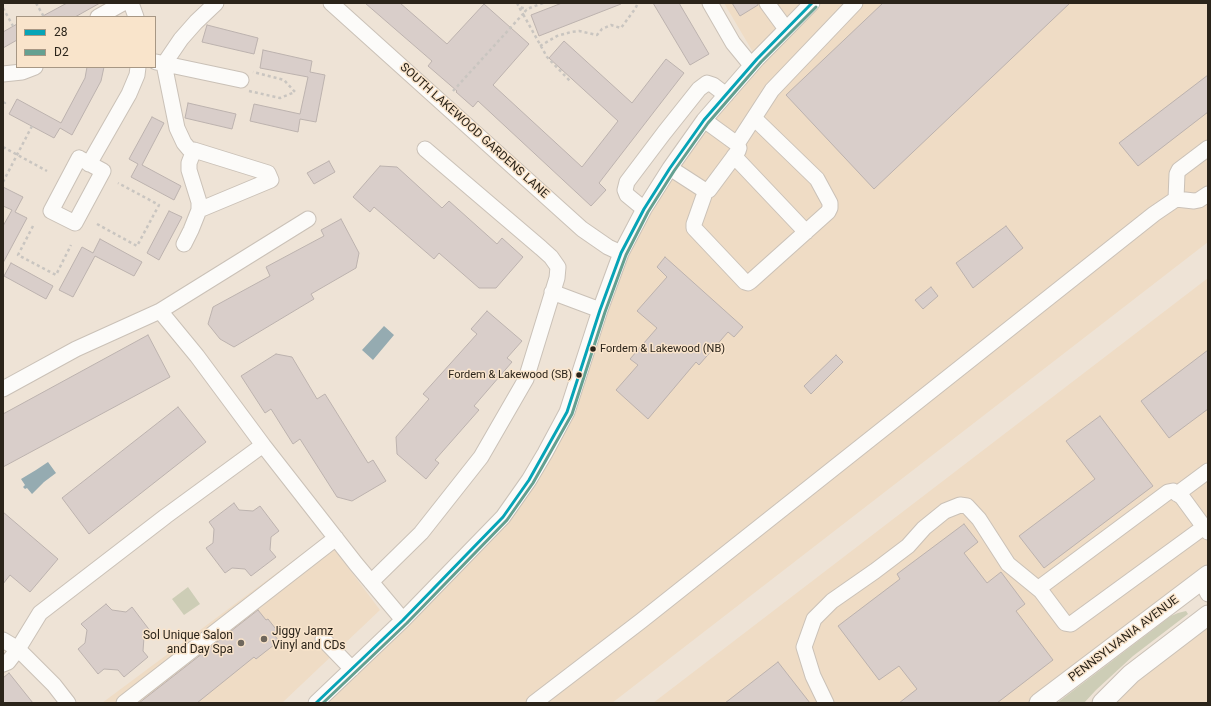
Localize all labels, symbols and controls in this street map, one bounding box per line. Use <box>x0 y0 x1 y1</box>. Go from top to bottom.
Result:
legend <box>16 16 156 68</box>
text: 28 <box>54 25 68 39</box>
text: D2 <box>54 45 69 59</box>
street label: SOUTH LAKEWOOD GARDENS LANE <box>397 60 551 202</box>
place label: Fordem & Lakewood (NB) <box>600 342 725 356</box>
marker: Fordem & Lakewood (NB) <box>588 344 598 354</box>
place label: Fordem & Lakewood (SB) <box>448 368 572 382</box>
marker: Fordem & Lakewood (SB) <box>574 370 584 380</box>
street label: PENNSYLVANIA AVENUE <box>1066 593 1182 685</box>
place label: Jiggy Jamz Vinyl and CDs <box>272 625 346 653</box>
place label: Sol Unique Salon and Day Spa <box>143 629 233 657</box>
marker: Jiggy Jamz Vinyl and CDs <box>259 634 269 644</box>
marker: Sol Unique Salon and Day Spa <box>236 638 246 648</box>

